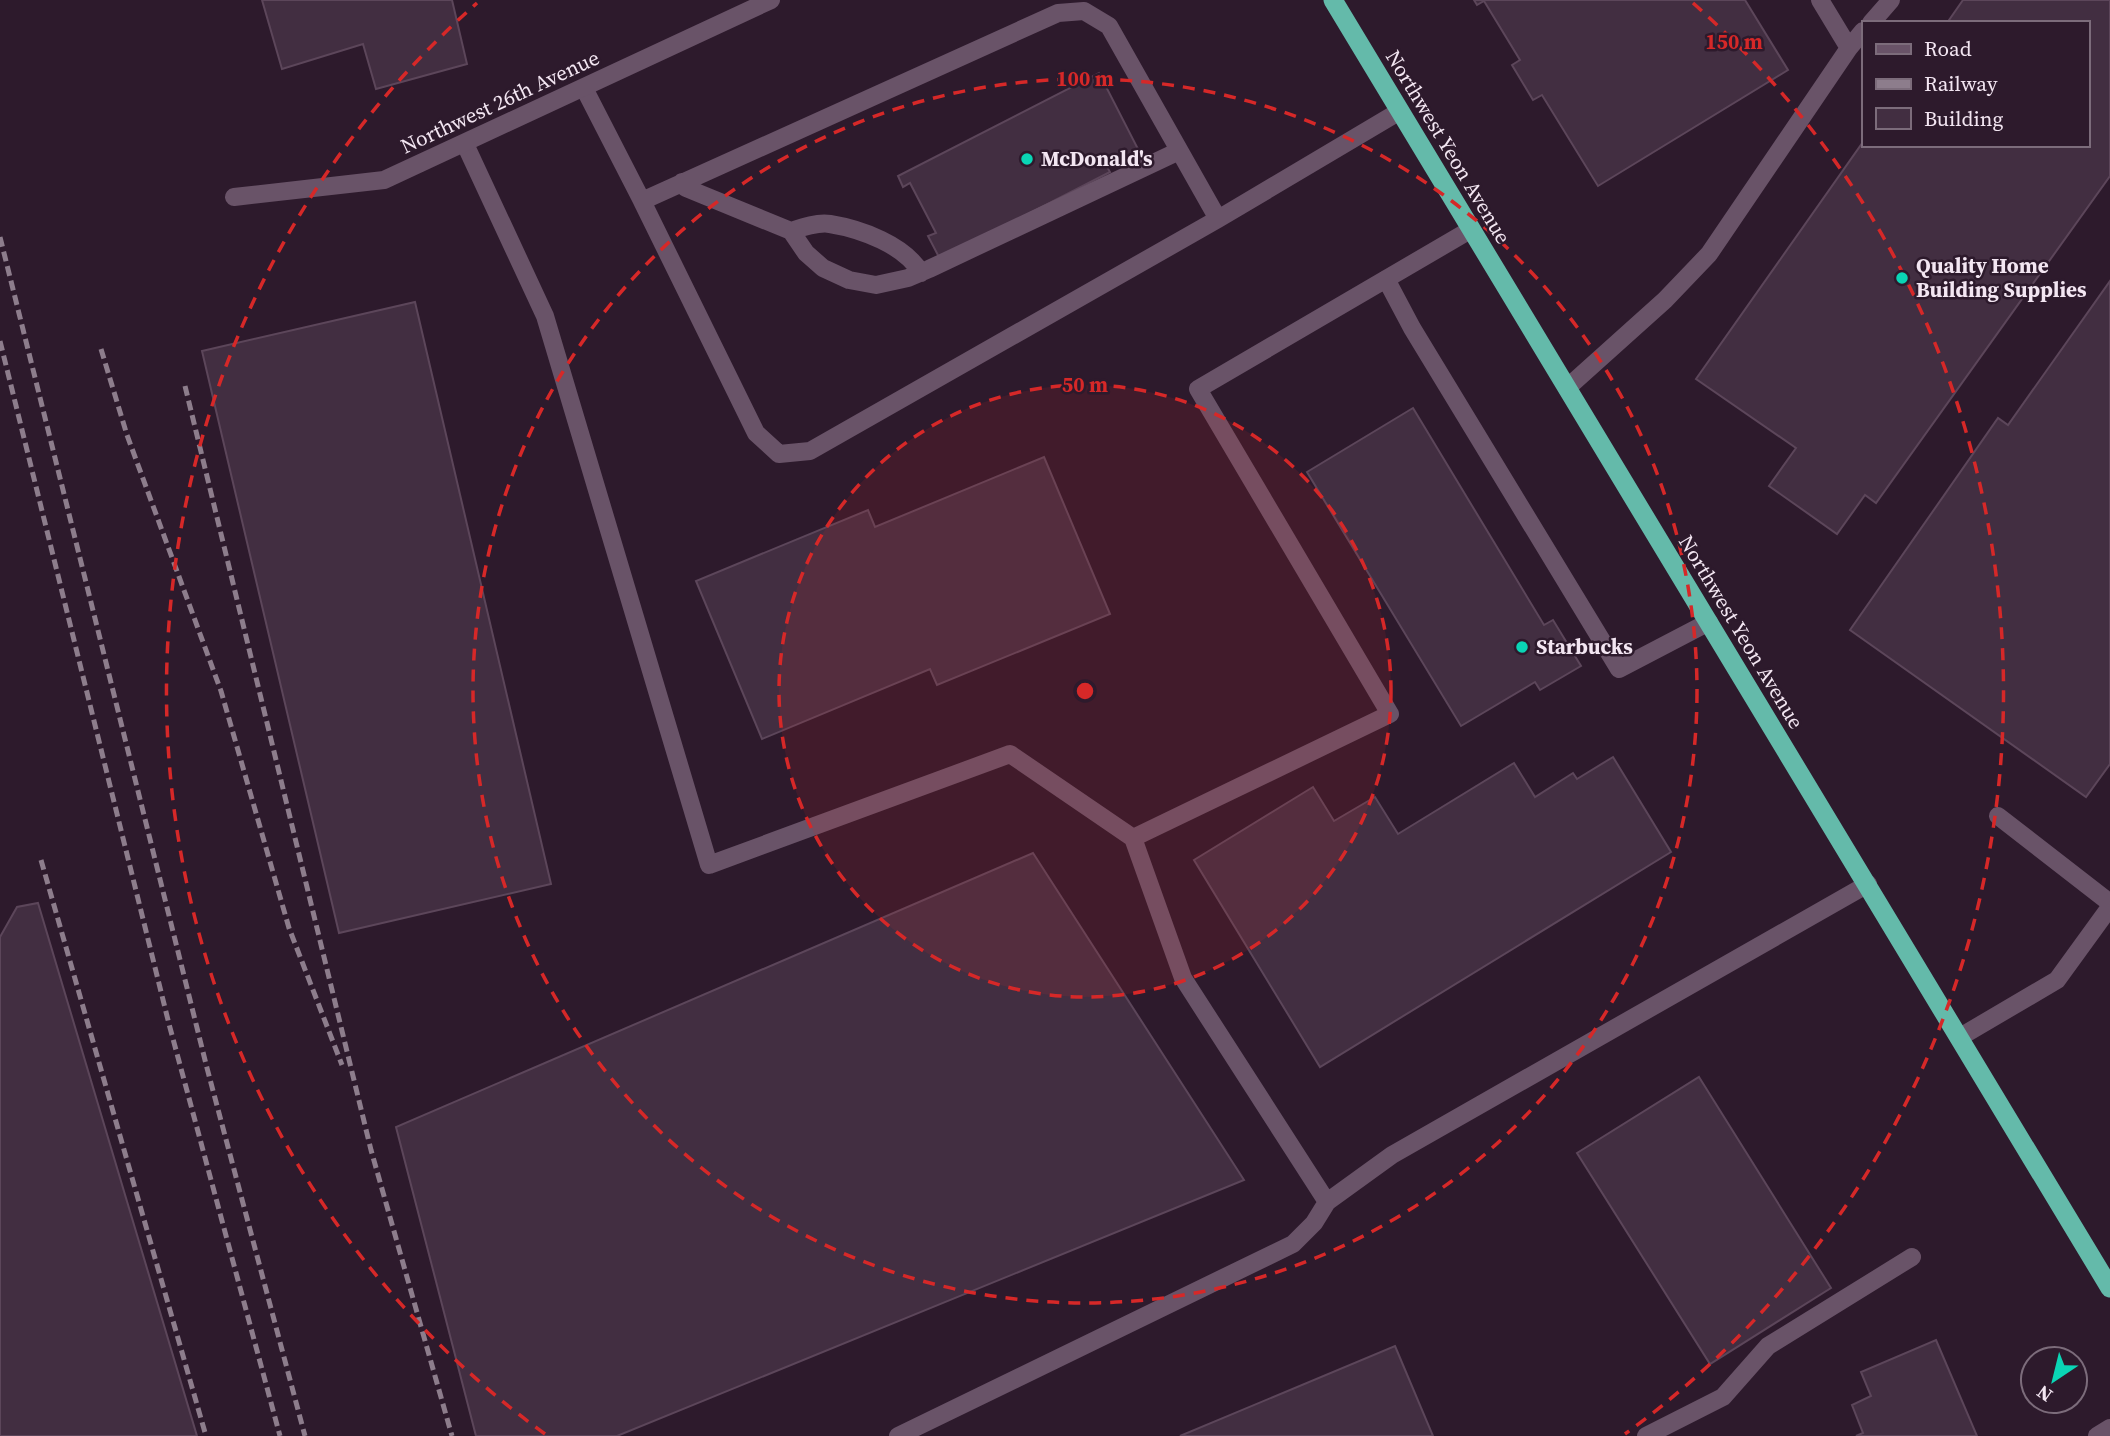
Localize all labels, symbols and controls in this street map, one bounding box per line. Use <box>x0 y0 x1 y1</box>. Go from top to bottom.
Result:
legend <box>1862 21 2089 147</box>
text: 150 m <box>1705 27 1763 56</box>
text: Road <box>1924 34 1972 63</box>
street label: Northwest 26th Avenue <box>396 43 604 160</box>
street label: Northwest Yeon Avenue <box>1379 44 1518 249</box>
text: 100 m <box>1056 64 1114 93</box>
text: Railway <box>1924 69 1998 98</box>
text: Building <box>1924 104 2003 133</box>
place label: McDonald's <box>1041 144 1153 173</box>
marker: McDonald's <box>1019 151 1035 167</box>
place label: Quality Home Building Supplies <box>1916 251 2087 304</box>
marker: Quality Home Building Supplies <box>1894 270 1910 286</box>
text: 50 m <box>1062 370 1108 399</box>
street label: Northwest Yeon Avenue <box>1672 529 1811 734</box>
place label: Starbucks <box>1536 632 1633 661</box>
marker: Starbucks <box>1514 639 1530 655</box>
centre of rings <box>1073 679 1097 703</box>
north arrow <box>2019 1345 2089 1415</box>
text: N <box>2031 1379 2057 1409</box>

